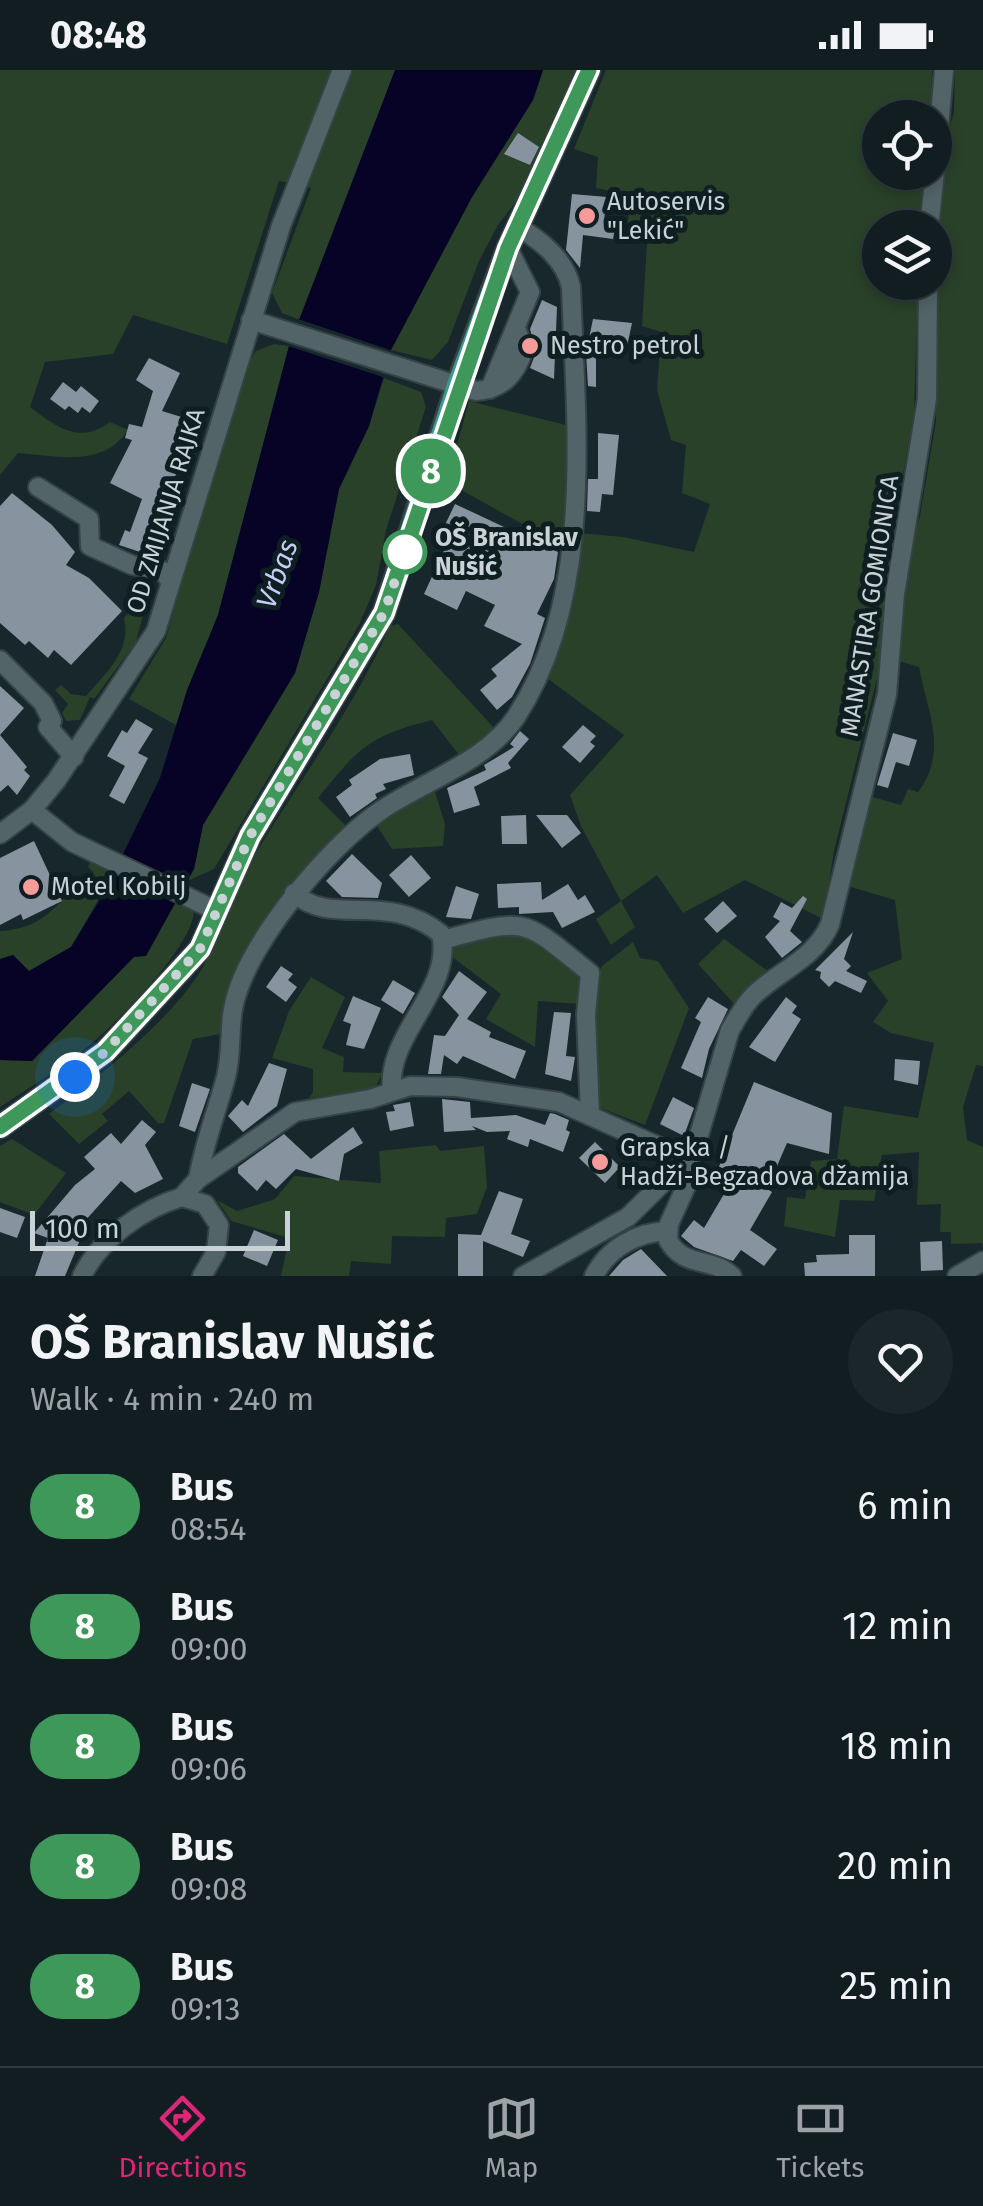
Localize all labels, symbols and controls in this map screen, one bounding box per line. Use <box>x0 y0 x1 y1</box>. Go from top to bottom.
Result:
text: 08:48 <box>50 12 147 58</box>
map controls <box>862 100 952 300</box>
button: locate <box>862 100 952 190</box>
place label: Autoservis "Lekić" <box>607 187 725 246</box>
marker: Autoservis "Lekić" <box>576 205 598 227</box>
button: layers <box>862 210 952 300</box>
place label: Nestro petrol <box>550 331 700 361</box>
marker: Nestro petrol <box>519 335 541 357</box>
street label: OD ZMIJANJA RAJKA <box>120 404 212 617</box>
line badge: 8 <box>398 438 464 504</box>
text: 8 <box>421 450 441 492</box>
street label: MANASTIRA GOMIONICA <box>835 472 906 739</box>
place label: OŠ Branislav Nušić <box>435 521 578 582</box>
marker: OŠ Branislav Nušić <box>384 531 426 573</box>
water label: Vrbas <box>249 535 305 613</box>
place label: Motel Kobilj <box>51 872 186 902</box>
marker: Motel Kobilj <box>20 876 42 898</box>
your location <box>50 1052 100 1102</box>
place label: Grapska / Hadži-Begzadova džamija <box>620 1133 909 1192</box>
marker: Grapska / Hadži-Begzadova džamija <box>589 1151 611 1173</box>
scale bar <box>30 1206 290 1250</box>
text: 100 m <box>45 1212 120 1245</box>
button: heart <box>848 1309 953 1414</box>
text: OŠ Branislav Nušić <box>30 1313 435 1371</box>
text: Walk · 4 min · 240 m <box>30 1380 314 1418</box>
text: Bus <box>170 1464 234 1510</box>
text: 6 min <box>857 1483 953 1529</box>
text: 8 <box>75 1485 95 1527</box>
text: 08:54 <box>170 1510 246 1548</box>
text: Bus <box>170 1584 234 1630</box>
text: 12 min <box>842 1603 953 1649</box>
text: 8 <box>75 1605 95 1647</box>
text: 09:00 <box>170 1630 248 1668</box>
text: Bus <box>170 1704 234 1750</box>
text: 18 min <box>840 1723 953 1769</box>
text: 8 <box>75 1725 95 1767</box>
text: 09:06 <box>170 1750 247 1788</box>
text: Bus <box>170 1824 234 1870</box>
text: 20 min <box>837 1843 953 1889</box>
text: 8 <box>75 1845 95 1887</box>
text: 09:08 <box>170 1870 248 1908</box>
text: Bus <box>170 1944 234 1990</box>
text: 25 min <box>840 1963 953 2009</box>
text: 8 <box>75 1965 95 2007</box>
text: 09:13 <box>170 1990 241 2028</box>
tab: Directions <box>119 2091 247 2184</box>
tab: Map <box>484 2091 539 2184</box>
tab: Tickets <box>776 2091 864 2184</box>

